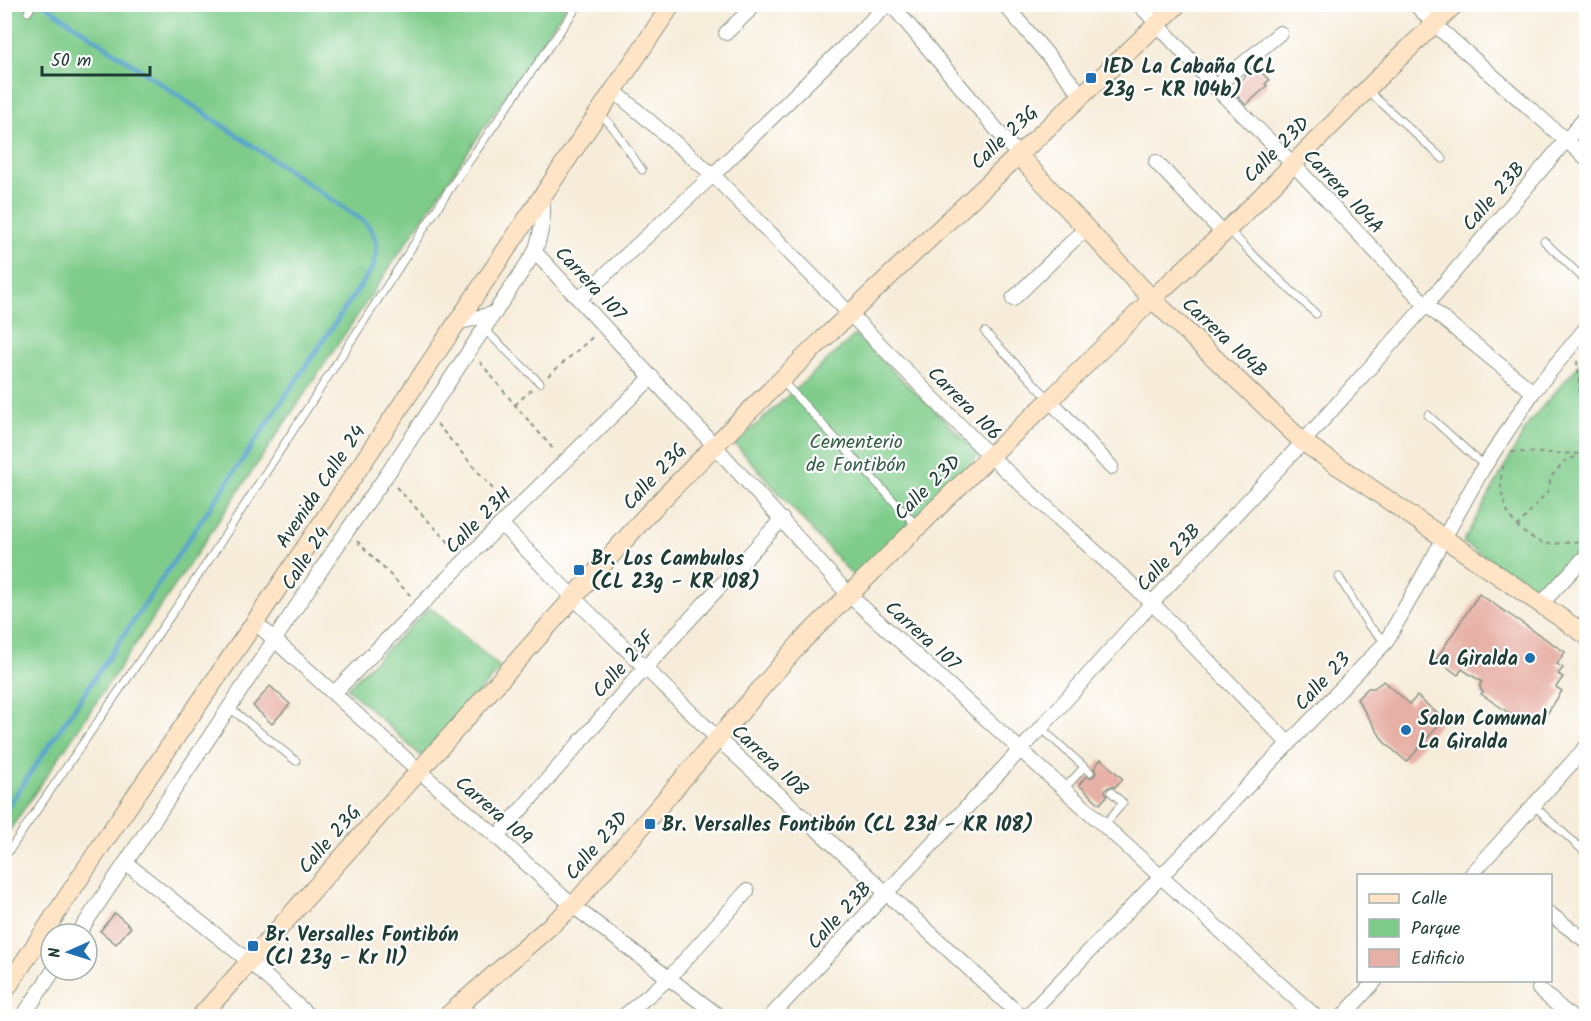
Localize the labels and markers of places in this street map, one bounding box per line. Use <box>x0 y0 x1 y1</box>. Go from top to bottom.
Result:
place label: IED La Cabaña (CL 23g - KR 104b) <box>1103 52 1276 107</box>
marker: IED La Cabaña (CL 23g - KR 104b) <box>1084 71 1098 85</box>
place label: Br. Los Cambulos (CL 23g - KR 108) <box>591 544 760 599</box>
marker: Br. Los Cambulos (CL 23g - KR 108) <box>572 563 586 577</box>
place label: La Giralda <box>1428 644 1518 676</box>
marker: La Giralda <box>1523 651 1537 665</box>
place label: Salon Comunal La Giralda <box>1418 704 1547 759</box>
marker: Salon Comunal La Giralda <box>1399 723 1413 737</box>
place label: Br. Versalles Fontibón (CL 23d - KR 108) <box>662 810 1034 842</box>
marker: Br. Versalles Fontibón (CL 23d - KR 108) <box>643 817 657 831</box>
place label: Br. Versalles Fontibón (Cl 23g - Kr 11) <box>265 920 459 975</box>
marker: Br. Versalles Fontibón (Cl 23g - Kr 11) <box>246 939 260 953</box>

